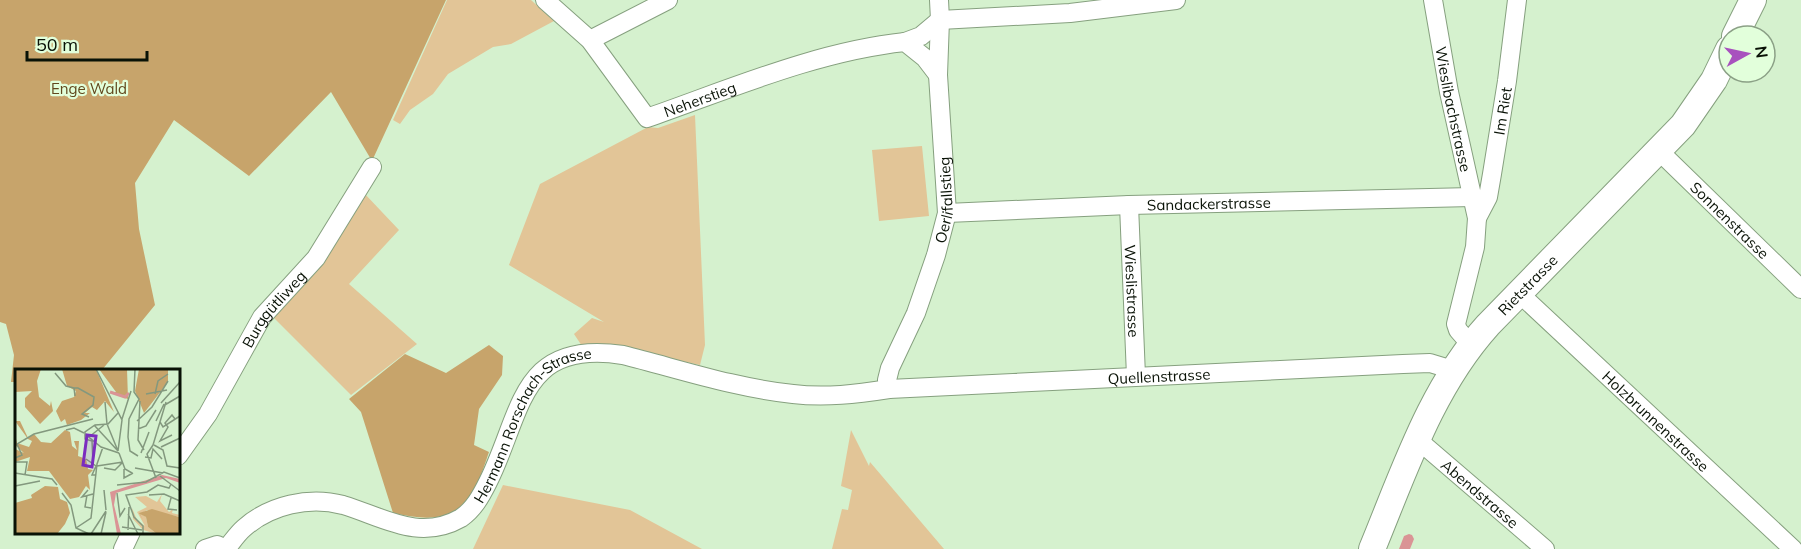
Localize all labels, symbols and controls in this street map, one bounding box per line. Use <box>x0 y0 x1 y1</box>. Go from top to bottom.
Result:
scale bar <box>27 24 147 62</box>
north arrow <box>1717 24 1777 84</box>
text: 50 m <box>36 33 78 56</box>
street label: Wieslibachstrasse <box>1432 45 1476 173</box>
text: N <box>1751 45 1773 59</box>
street label: Neherstieg <box>661 77 738 121</box>
park label: Enge Wald <box>51 79 127 98</box>
street label: Im Riet <box>1489 85 1515 136</box>
street label: Oerlifallstieg <box>930 156 957 245</box>
street label: Sonnenstrasse <box>1687 177 1773 263</box>
street label: Sandackerstrasse <box>1147 192 1271 214</box>
street label: Wieslistrasse <box>1121 244 1144 338</box>
street label: Rietstrasse <box>1493 250 1561 319</box>
street label: Burggütliweg <box>237 266 310 351</box>
street label: Hermann Rorschach-Strasse <box>469 343 592 506</box>
street label: Quellenstrasse <box>1107 364 1211 388</box>
street label: Holzbrunnenstrasse <box>1599 366 1713 475</box>
inset map <box>15 369 180 534</box>
street label: Abendstrasse <box>1438 455 1523 532</box>

